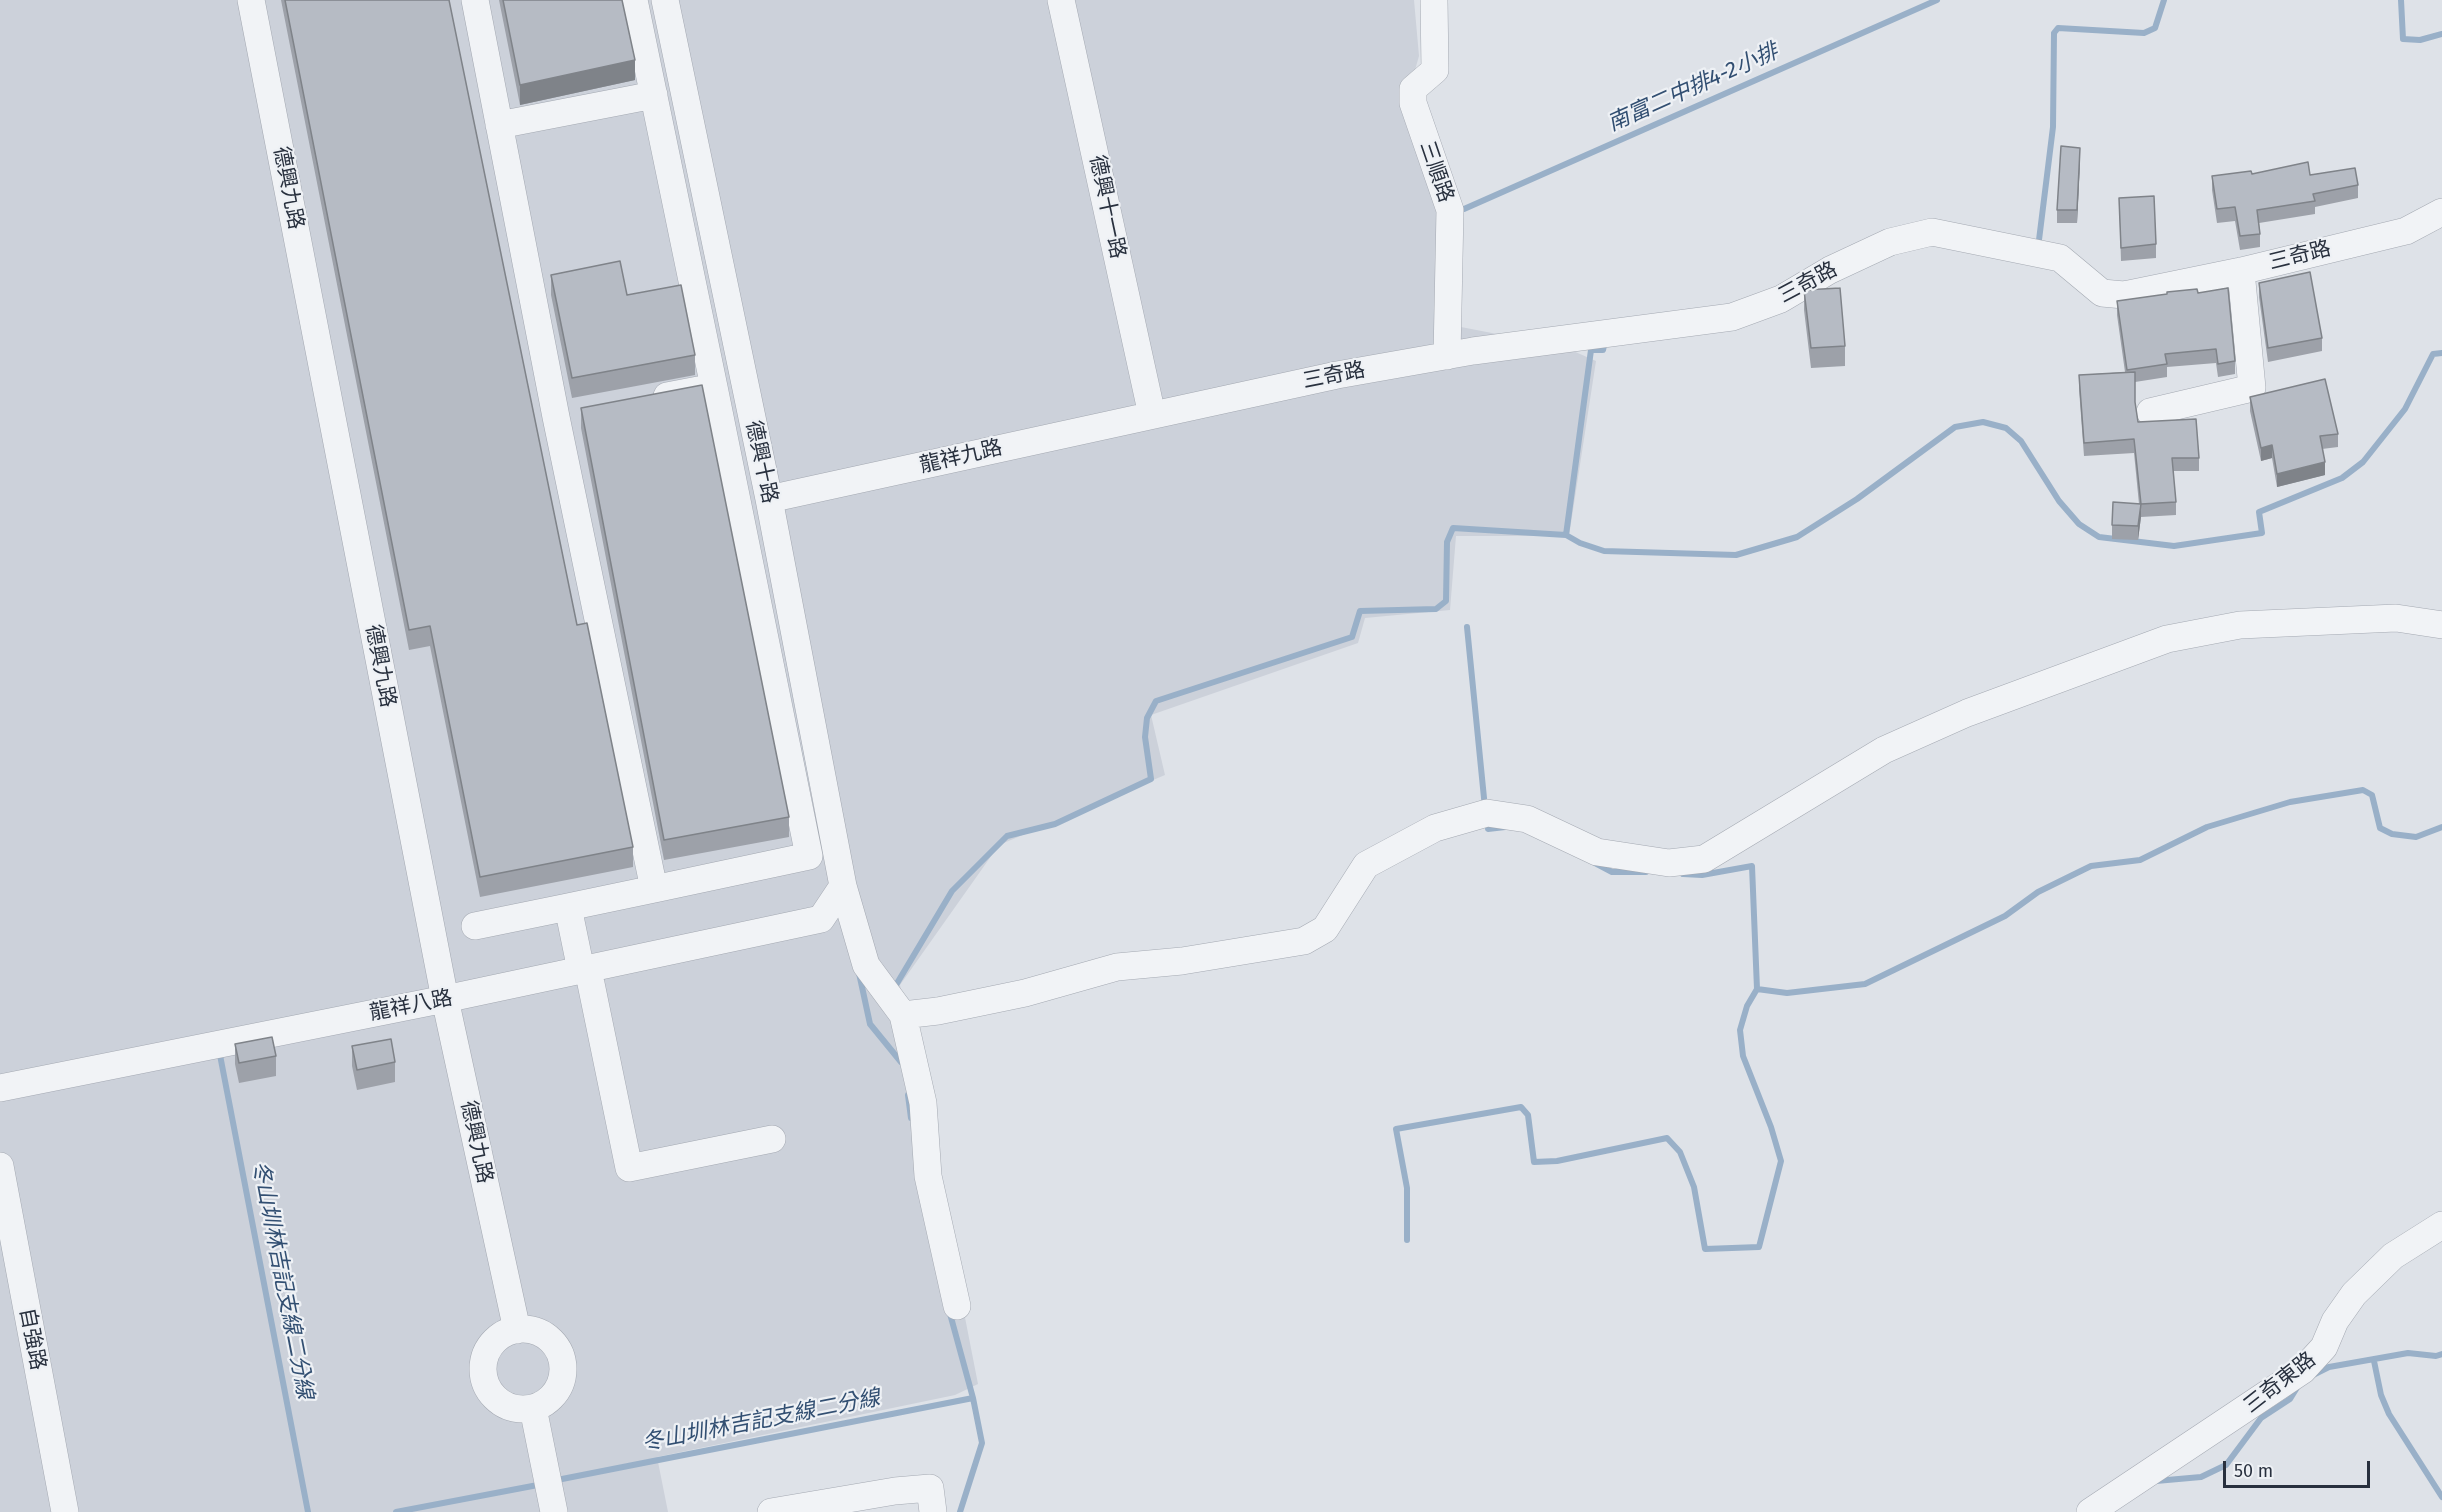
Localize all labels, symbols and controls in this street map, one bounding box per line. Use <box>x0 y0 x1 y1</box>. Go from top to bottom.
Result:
water label: 南富二中排4-2小排 <box>1604 39 1782 137</box>
street label: 三順路 <box>1414 138 1458 206</box>
street label: 德興九路 <box>268 144 308 232</box>
street label: 德興十一路 <box>1084 153 1130 261</box>
street label: 三奇路 <box>2266 236 2334 276</box>
street label: 三奇路 <box>1774 257 1842 309</box>
street label: 三奇路 <box>1301 358 1367 394</box>
street label: 德興十路 <box>740 418 782 506</box>
street label: 龍祥九路 <box>917 435 1005 479</box>
street label: 德興九路 <box>360 622 400 710</box>
street label: 龍祥八路 <box>367 986 455 1026</box>
street label: 德興九路 <box>455 1098 497 1186</box>
water label: 冬山圳林吉記支線二分線 <box>246 1159 318 1401</box>
street label: 自強路 <box>14 1306 50 1372</box>
street label: 三奇東路 <box>2239 1347 2321 1419</box>
water label: 冬山圳林吉記支線二分線 <box>640 1385 882 1457</box>
scale bar <box>2226 1449 2373 1487</box>
text: 50 m <box>2234 1460 2273 1482</box>

